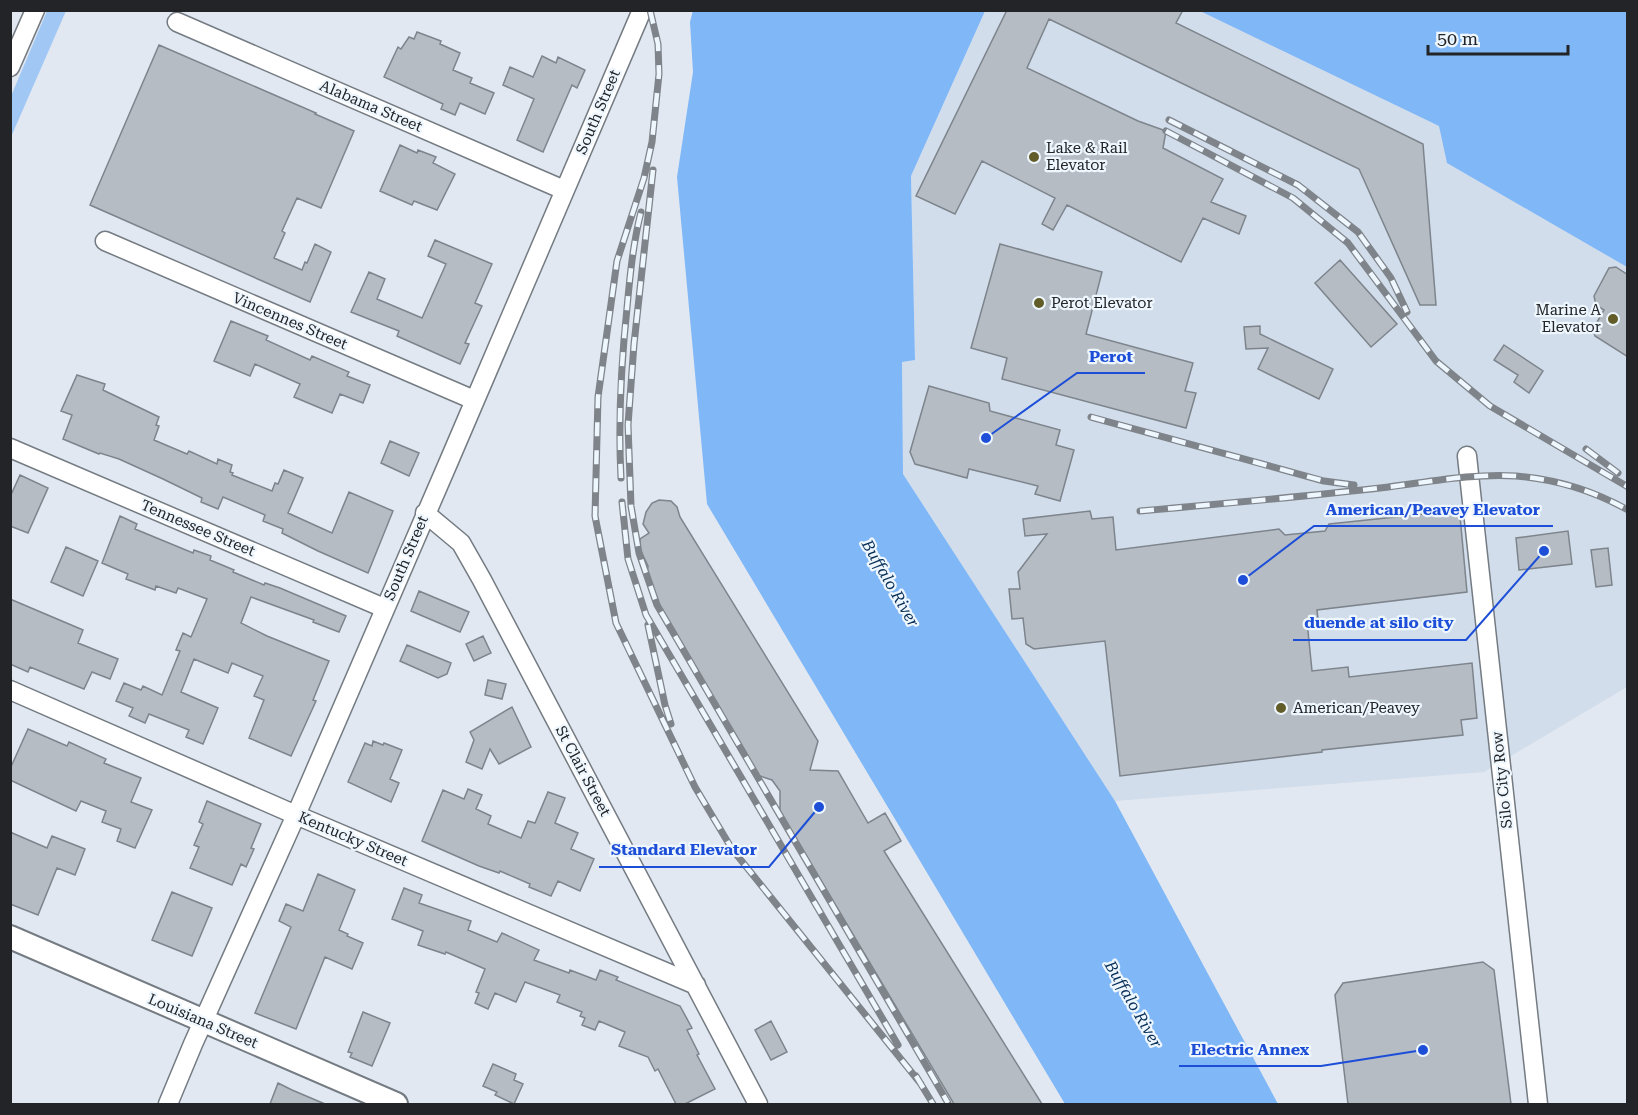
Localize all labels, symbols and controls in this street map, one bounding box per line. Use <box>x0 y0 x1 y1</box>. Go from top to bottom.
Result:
scale bar <box>1428 18 1568 56</box>
text: 50 m <box>1437 28 1478 49</box>
street label: South Street <box>572 67 624 157</box>
street label: Alabama Street <box>317 76 425 136</box>
place label: Lake & Rail Elevator <box>1046 139 1128 174</box>
marker: Lake & Rail Elevator <box>1027 150 1041 164</box>
street label: Vincennes Street <box>230 289 351 353</box>
place label: Perot Elevator <box>1051 294 1153 312</box>
marker: Perot Elevator <box>1032 296 1046 310</box>
place label: Marine A Elevator <box>1536 301 1602 336</box>
marker: Marine A Elevator <box>1606 312 1620 326</box>
callout: Perot <box>1077 339 1145 373</box>
text: Perot <box>1089 347 1134 366</box>
callout: American/Peavey Elevator <box>1314 492 1553 526</box>
street label: Tennessee Street <box>138 496 258 560</box>
text: American/Peavey Elevator <box>1326 500 1540 519</box>
street label: South Street <box>380 513 432 603</box>
water label: Buffalo River <box>857 535 923 631</box>
callout: duende at silo city <box>1293 606 1466 640</box>
text: duende at silo city <box>1304 613 1454 632</box>
place label: American/Peavey <box>1293 699 1420 717</box>
marker: American/Peavey <box>1274 701 1288 715</box>
street label: St Clair Street <box>552 723 615 820</box>
street label: Silo City Row <box>1488 730 1516 829</box>
street label: Kentucky Street <box>296 808 411 870</box>
callout: Standard Elevator <box>599 833 769 867</box>
text: Standard Elevator <box>611 840 757 859</box>
water label: Buffalo River <box>1100 956 1166 1052</box>
street label: Louisiana Street <box>145 990 261 1052</box>
callout: Electric Annex <box>1179 1032 1321 1066</box>
text: Electric Annex <box>1191 1040 1310 1059</box>

